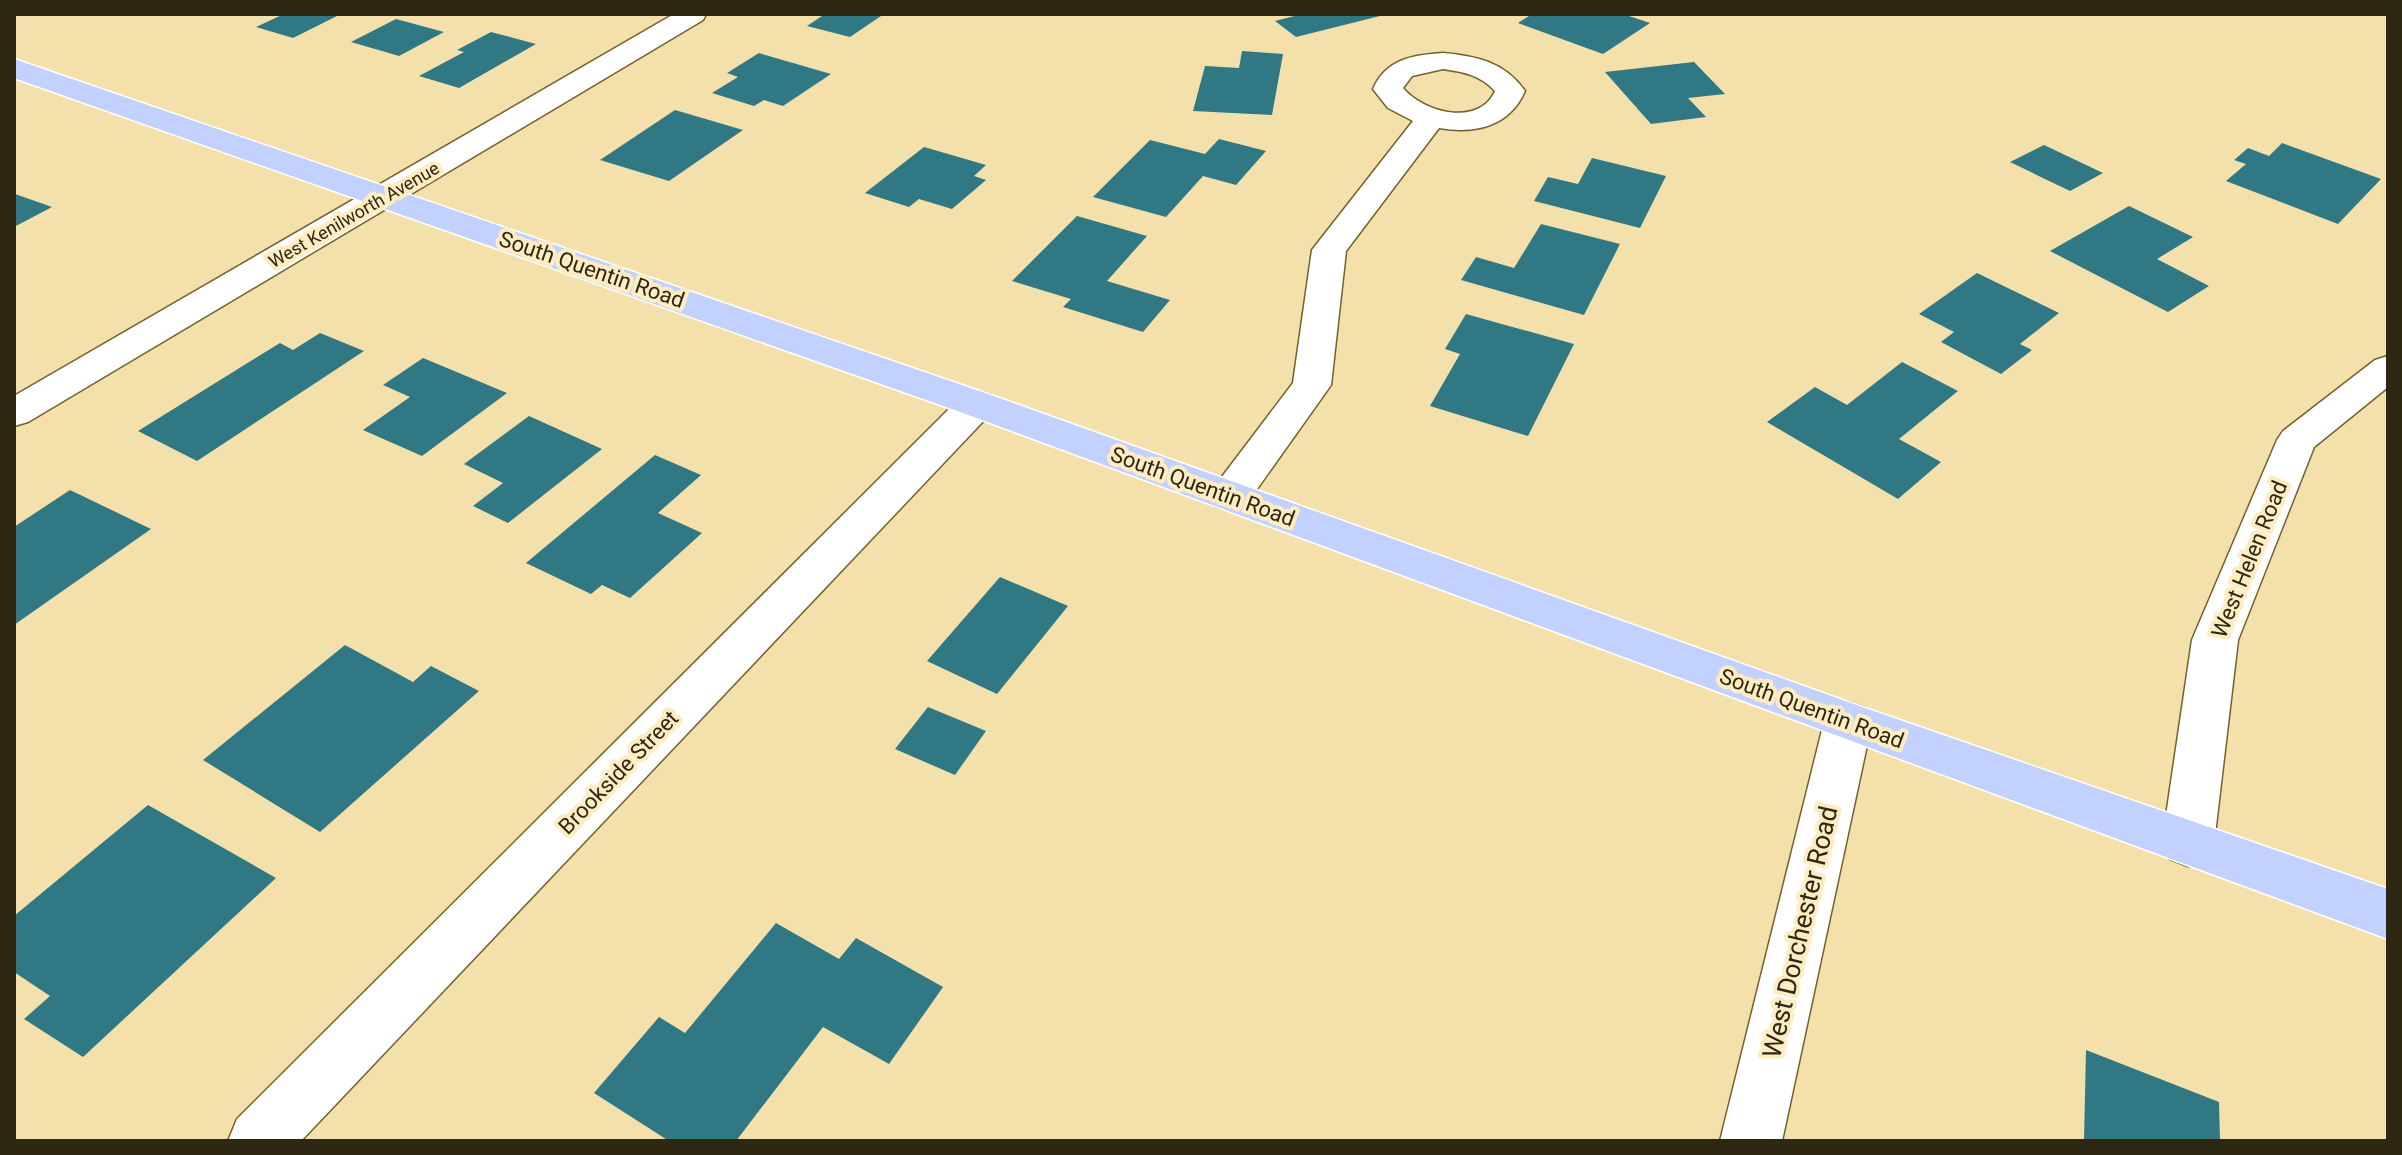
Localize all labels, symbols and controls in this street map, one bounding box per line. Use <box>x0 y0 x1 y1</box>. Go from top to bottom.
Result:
street label: West Kenilworth Avenue <box>265 157 443 272</box>
street label: South Quentin Road <box>496 226 688 313</box>
street label: South Quentin Road <box>1107 442 1298 531</box>
street label: West Helen Road <box>2207 477 2292 641</box>
street label: South Quentin Road <box>1716 664 1907 753</box>
street label: Brookside Street <box>553 706 683 839</box>
street label: West Dorchester Road <box>1756 803 1844 1061</box>

